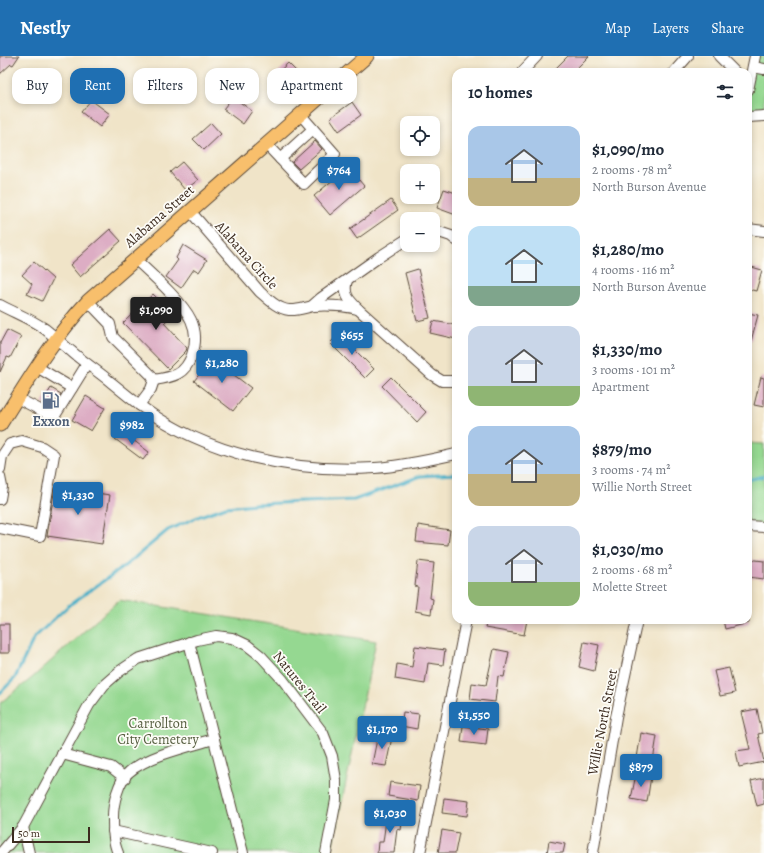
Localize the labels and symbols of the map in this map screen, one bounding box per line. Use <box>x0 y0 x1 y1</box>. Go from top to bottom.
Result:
pin: $764 <box>315 157 363 191</box>
street label: Alabama Street <box>120 180 199 253</box>
street label: Alabama Circle <box>210 216 282 294</box>
pin: $1,090 <box>123 297 189 331</box>
pin: $655 <box>328 322 376 356</box>
pin: $1,280 <box>189 350 255 384</box>
fuel station icon: Exxon <box>41 391 61 411</box>
place label: Exxon <box>32 412 70 431</box>
pin: $982 <box>108 412 156 446</box>
pin: $1,330 <box>45 482 111 516</box>
street label: Natures Trail <box>269 647 331 718</box>
street label: Willie North Street <box>583 667 622 778</box>
pin: $1,550 <box>441 702 507 736</box>
park label: Carrollton City Cemetery <box>117 714 199 749</box>
pin: $1,170 <box>349 716 415 750</box>
pin: $879 <box>617 754 665 788</box>
pin: $1,030 <box>357 800 423 834</box>
scale bar <box>12 825 90 844</box>

